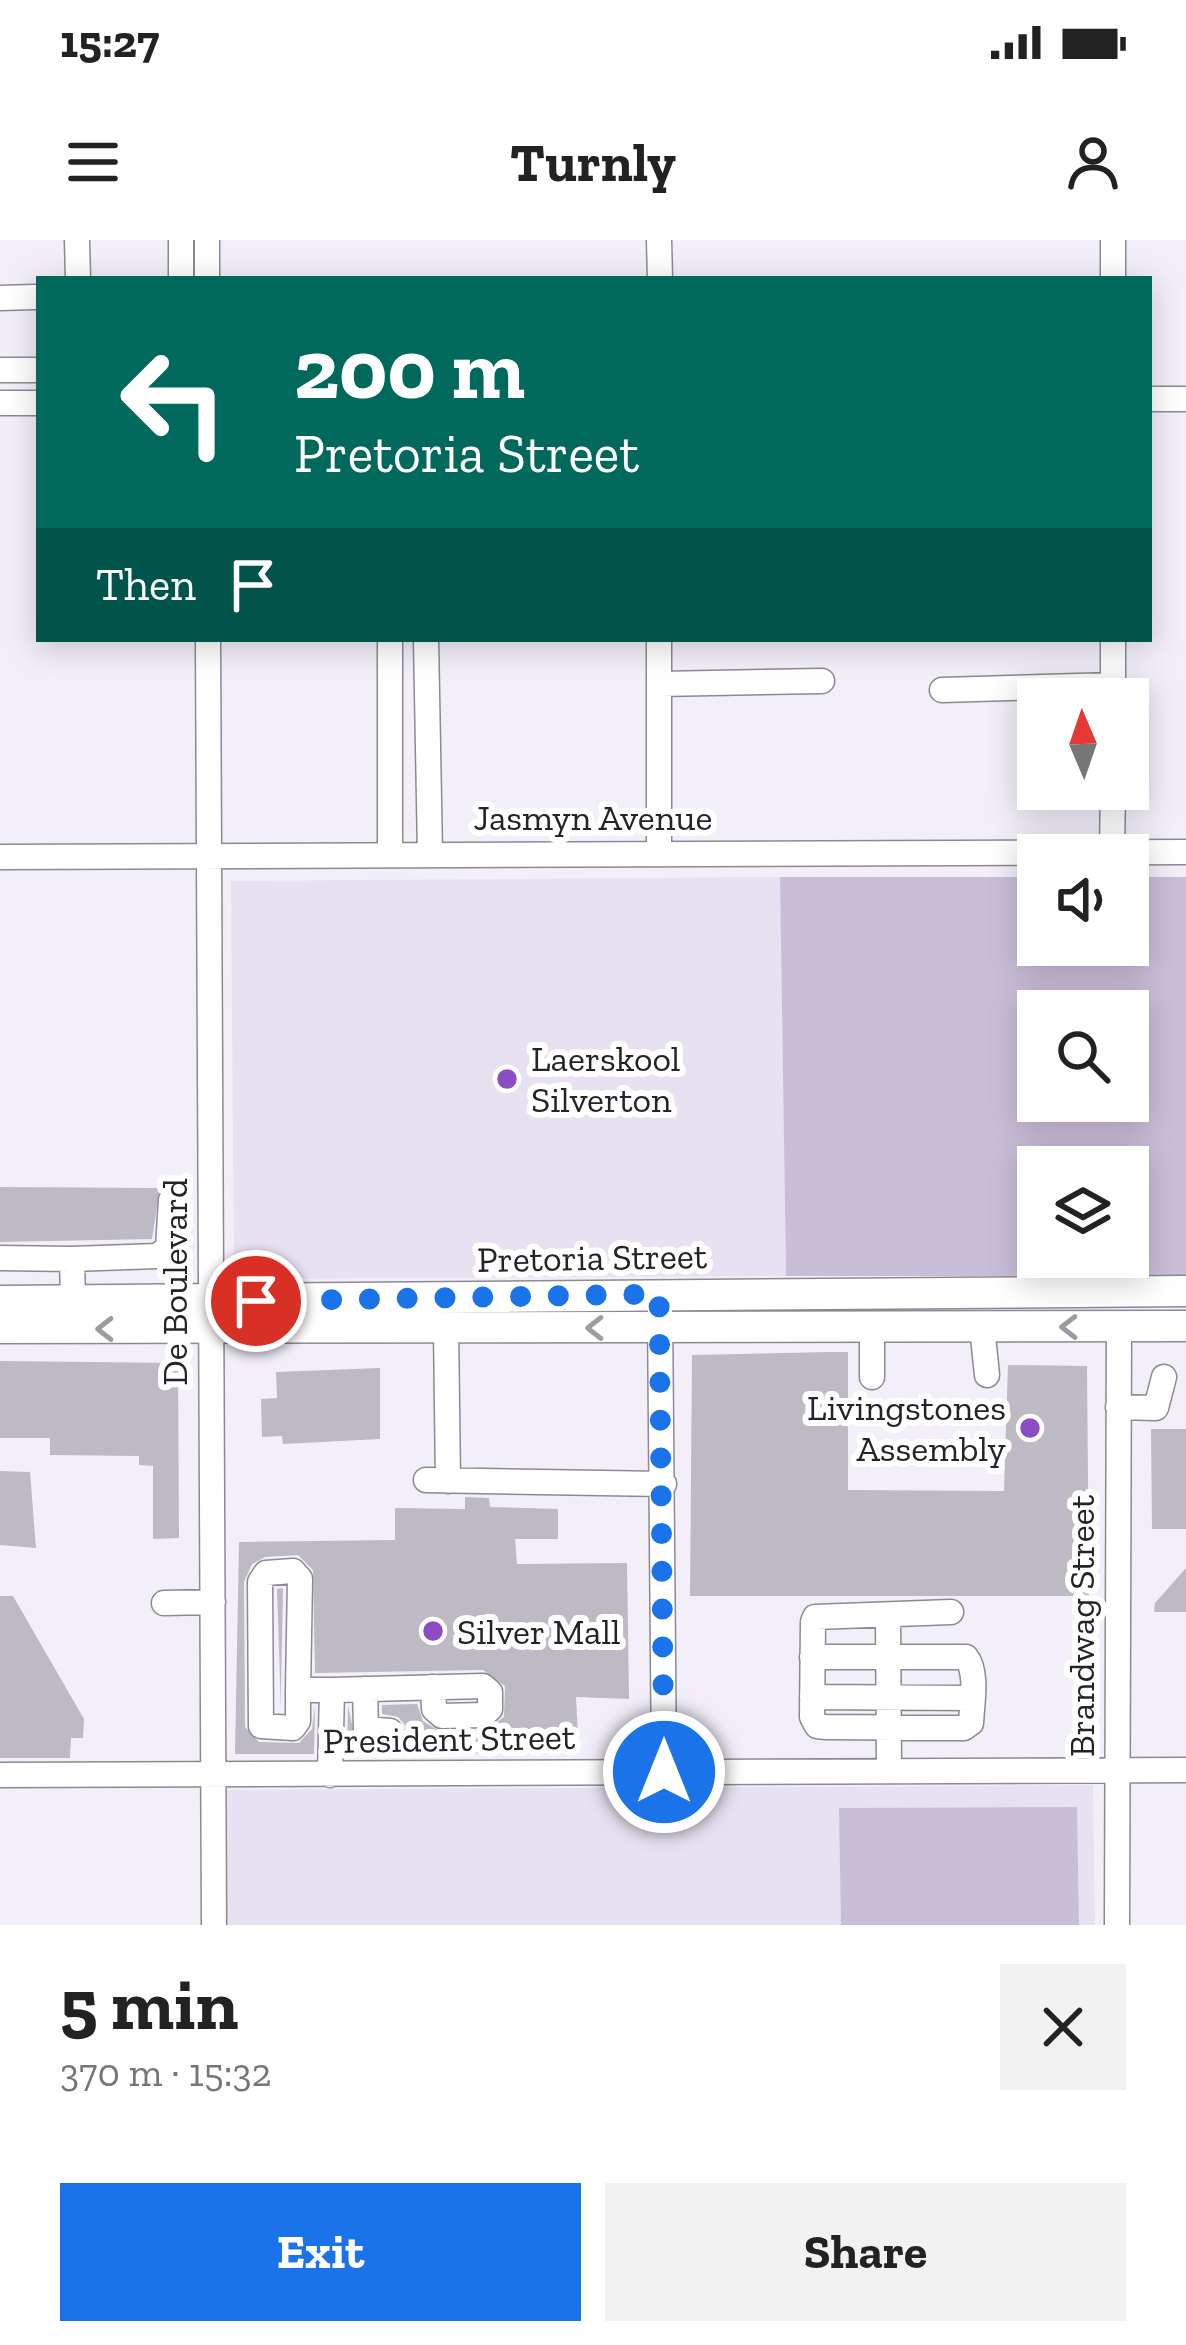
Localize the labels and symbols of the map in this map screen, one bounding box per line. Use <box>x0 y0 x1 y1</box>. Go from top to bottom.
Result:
north arrow <box>1017 678 1149 810</box>
street label: Jasmyn Avenue <box>473 796 713 839</box>
place label: Laerskool Silverton <box>531 1037 680 1121</box>
marker: Laerskool Silverton <box>494 1066 520 1092</box>
street label: De Boulevard <box>153 1178 196 1386</box>
street label: Pretoria Street <box>477 1234 708 1281</box>
pin <box>205 1250 307 1352</box>
one-way arrow <box>1059 1314 1077 1340</box>
one-way arrow <box>585 1315 603 1341</box>
one-way arrow <box>95 1316 113 1342</box>
place label: Livingstones Assembly <box>807 1386 1007 1470</box>
marker: Livingstones Assembly <box>1017 1415 1043 1441</box>
street label: Brandwag Street <box>1060 1494 1103 1757</box>
place label: Silver Mall <box>457 1610 621 1653</box>
marker: Silver Mall <box>420 1618 446 1644</box>
position arrow <box>601 1709 727 1835</box>
street label: President Street <box>323 1715 576 1762</box>

